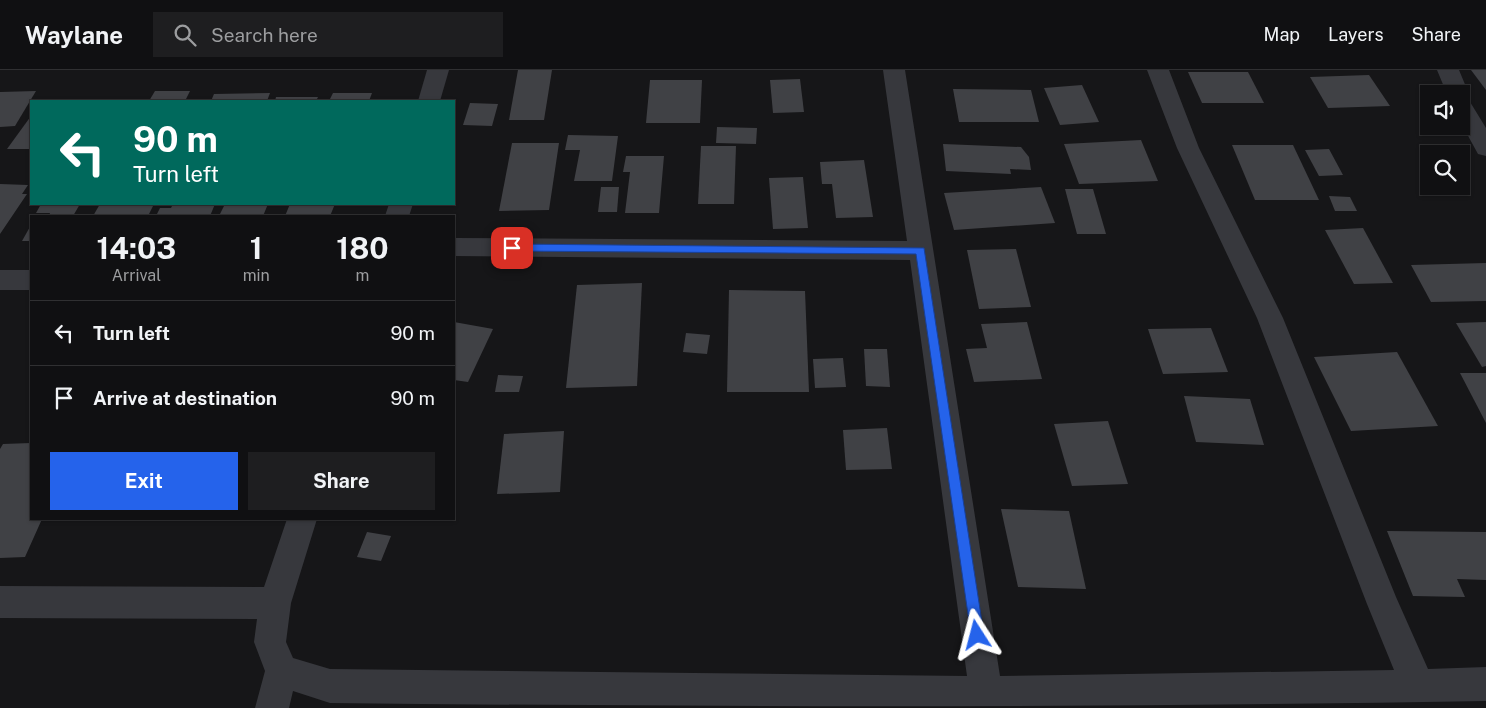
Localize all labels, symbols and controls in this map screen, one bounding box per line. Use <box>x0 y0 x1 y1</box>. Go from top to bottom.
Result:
search box <box>153 12 503 57</box>
text: Waylane <box>25 21 123 49</box>
icon: search <box>171 21 199 49</box>
text: Search here <box>211 24 318 46</box>
text: Map <box>1264 24 1300 45</box>
text: Layers <box>1328 24 1384 45</box>
text: Share <box>1412 24 1461 45</box>
map controls <box>1420 85 1470 195</box>
button: sound <box>1420 85 1470 135</box>
text: 90 m <box>133 119 218 160</box>
icon: left <box>50 120 115 185</box>
button: search <box>1420 145 1470 195</box>
text: Turn left <box>133 161 219 187</box>
pin <box>491 227 533 269</box>
text: 14:03 <box>96 230 176 266</box>
text: 1 <box>250 230 263 266</box>
text: 180 <box>336 230 389 266</box>
icon: arrive <box>498 234 526 262</box>
text: Arrival <box>112 266 161 285</box>
text: min <box>243 266 270 285</box>
text: m <box>355 266 369 285</box>
icon: left <box>50 319 78 347</box>
text: Turn left <box>93 322 170 344</box>
text: 90 m <box>391 322 435 344</box>
icon: arrive <box>50 384 78 412</box>
text: Arrive at destination <box>93 387 277 409</box>
text: 90 m <box>391 387 435 409</box>
button: Exit <box>50 452 238 510</box>
button: Share <box>248 452 435 510</box>
position arrow <box>950 608 1002 660</box>

